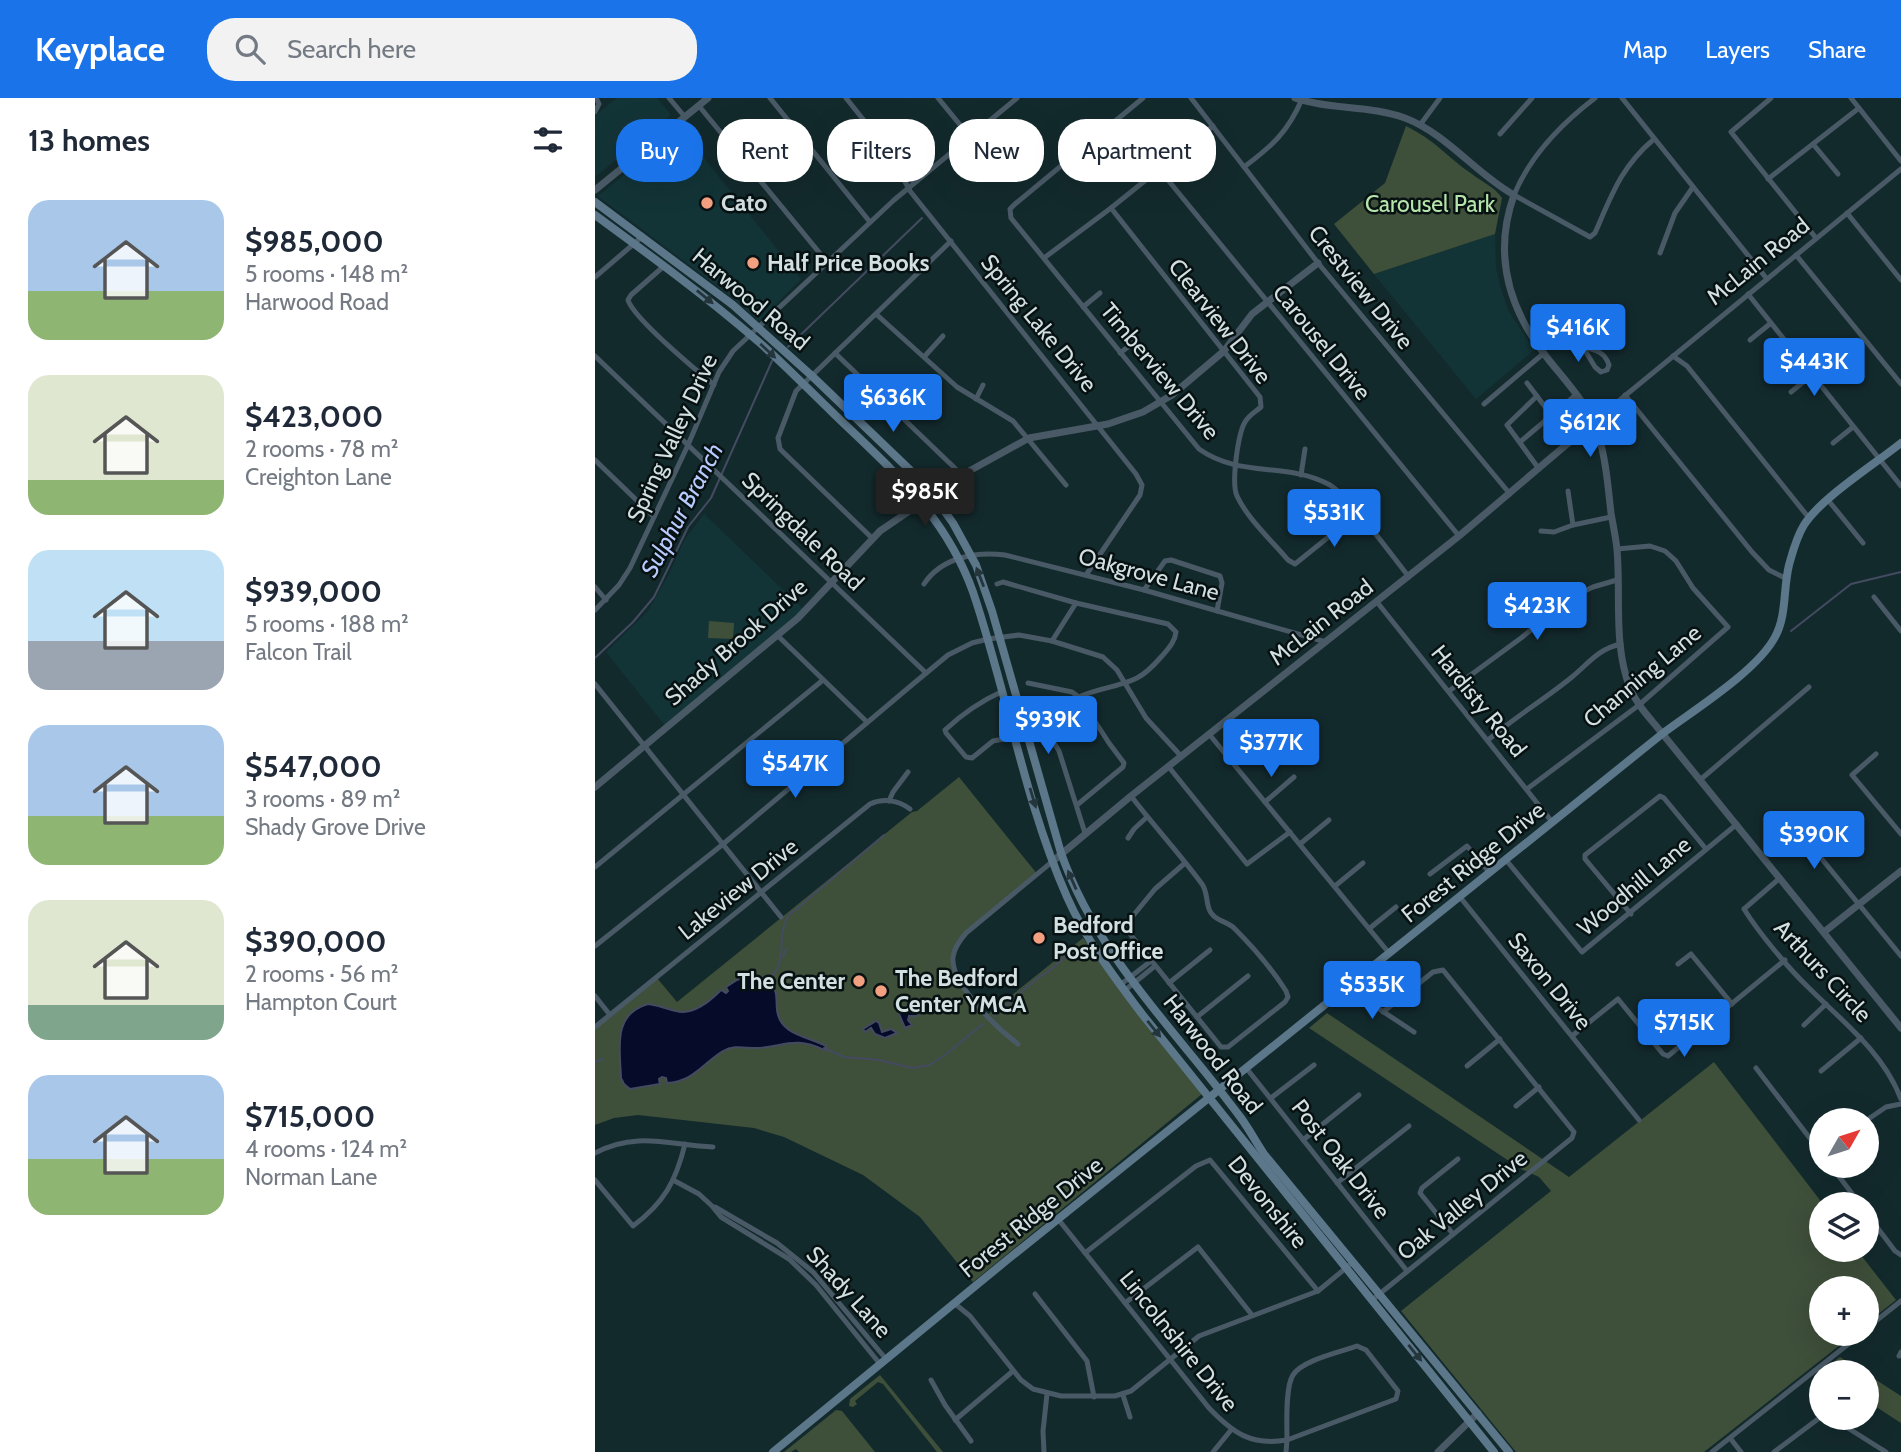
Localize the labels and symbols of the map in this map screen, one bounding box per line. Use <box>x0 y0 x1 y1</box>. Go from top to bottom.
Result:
place label: Cato <box>721 189 767 217</box>
park label: Carousel Park <box>1365 190 1496 218</box>
marker: Cato <box>699 195 715 211</box>
street label: McLain Road <box>1701 211 1815 311</box>
street label: Crestview Drive <box>1302 219 1420 355</box>
street label: Harwood Road <box>687 242 815 356</box>
place label: Half Price Books <box>767 249 930 277</box>
street label: Spring Lake Drive <box>975 249 1103 398</box>
street label: Clearview Drive <box>1162 253 1278 389</box>
marker: Half Price Books <box>745 255 761 271</box>
street label: Carousel Drive <box>1267 279 1377 406</box>
one-way arrow <box>696 289 713 304</box>
street label: Timberview Drive <box>1095 297 1226 445</box>
pin: $416K <box>1529 304 1627 364</box>
pin: $443K <box>1765 338 1863 398</box>
one-way arrow <box>759 342 776 358</box>
street label: Spring Valley Drive <box>621 349 723 527</box>
pin: $636K <box>844 374 942 434</box>
pin: $612K <box>1541 400 1639 459</box>
water label: Sulphur Branch <box>634 438 729 582</box>
street label: Springdale Road <box>736 466 870 596</box>
pin: $985K <box>876 468 974 528</box>
pin: $531K <box>1285 490 1383 549</box>
street label: Oakgrove Lane <box>1076 542 1223 606</box>
one-way arrow <box>975 567 986 588</box>
street label: Shady Brook Drive <box>659 572 813 711</box>
street label: McLain Road <box>1264 573 1378 671</box>
pin: $423K <box>1488 582 1586 642</box>
street label: Channing Lane <box>1577 619 1707 733</box>
street label: Hardisty Road <box>1425 639 1533 763</box>
pin: $939K <box>999 696 1097 756</box>
pin: $377K <box>1222 720 1320 779</box>
pin: $547K <box>746 740 844 800</box>
one-way arrow <box>1028 788 1038 809</box>
street label: Forest Ridge Drive <box>1396 796 1550 928</box>
pin: $390K <box>1765 812 1863 871</box>
street label: Woodhill Lane <box>1572 830 1697 942</box>
street label: Lakeview Drive <box>673 832 804 946</box>
one-way arrow <box>1066 870 1078 890</box>
place label: Bedford Post Office <box>1053 911 1164 965</box>
street label: Arthurs Circle <box>1768 914 1878 1028</box>
street label: Saxon Drive <box>1502 927 1598 1036</box>
marker: Bedford Post Office <box>1031 930 1047 946</box>
pin: $535K <box>1323 962 1421 1021</box>
place label: The Bedford Center YMCA <box>895 964 1027 1018</box>
place label: The Center <box>737 967 845 995</box>
marker: The Center <box>851 973 867 989</box>
marker: The Bedford Center YMCA <box>873 983 889 999</box>
street label: Harwood Road <box>1158 989 1268 1119</box>
pin: $715K <box>1635 1000 1733 1059</box>
one-way arrow <box>1146 1019 1161 1037</box>
street label: Post Oak Drive <box>1286 1094 1396 1224</box>
north arrow <box>1809 1108 1879 1178</box>
street label: Oak Valley Drive <box>1391 1144 1533 1266</box>
street label: Devonshire <box>1222 1150 1314 1254</box>
street label: Forest Ridge Drive <box>954 1151 1108 1283</box>
street label: Shady Lane <box>801 1240 898 1344</box>
street label: Lincolnshire Drive <box>1114 1265 1244 1417</box>
one-way arrow <box>1407 1344 1422 1362</box>

